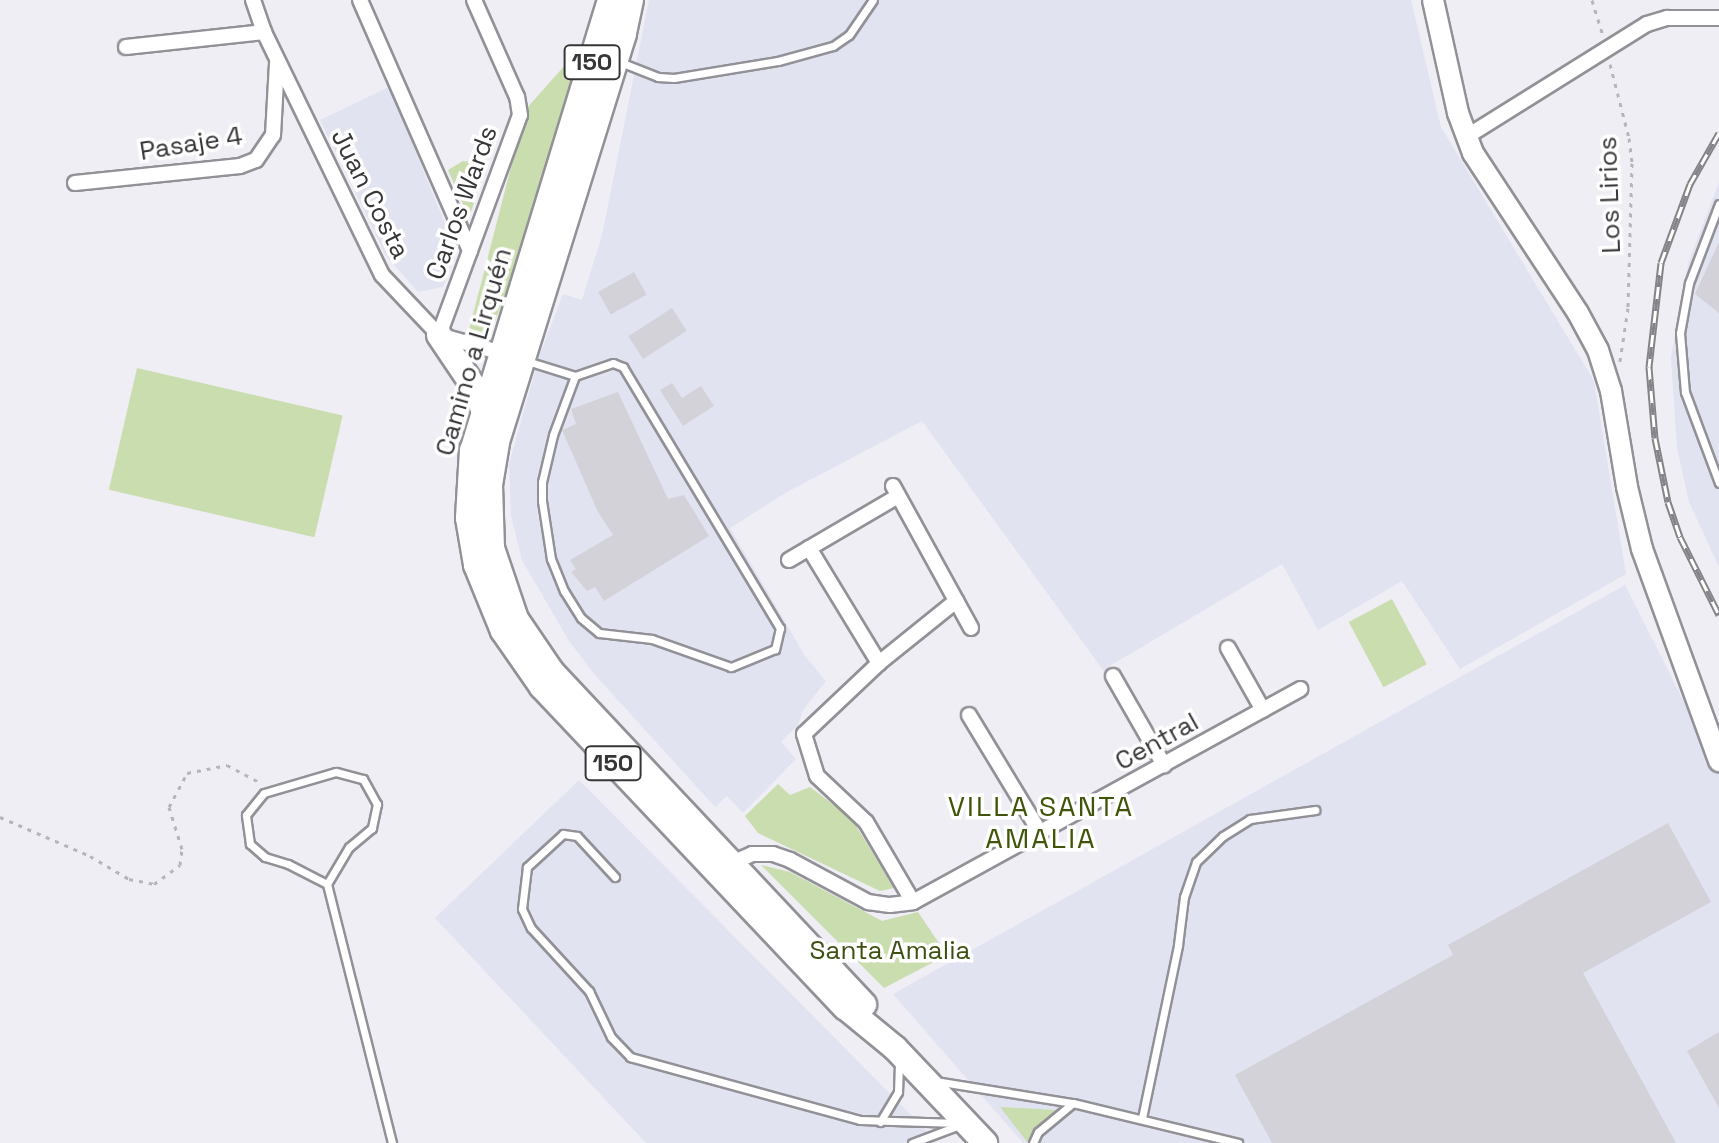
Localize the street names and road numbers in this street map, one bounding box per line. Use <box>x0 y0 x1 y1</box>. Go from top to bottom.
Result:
road number: 150 <box>562 42 622 82</box>
street label: Pasaje 4 <box>137 120 245 168</box>
street label: Carlos Wards <box>420 122 504 284</box>
street label: Juan Costa <box>324 124 416 264</box>
street label: Los Lirios <box>1592 136 1628 254</box>
street label: Camino a Lirquén <box>429 245 519 459</box>
street label: Central <box>1110 706 1204 778</box>
road number: 150 <box>583 743 643 783</box>

